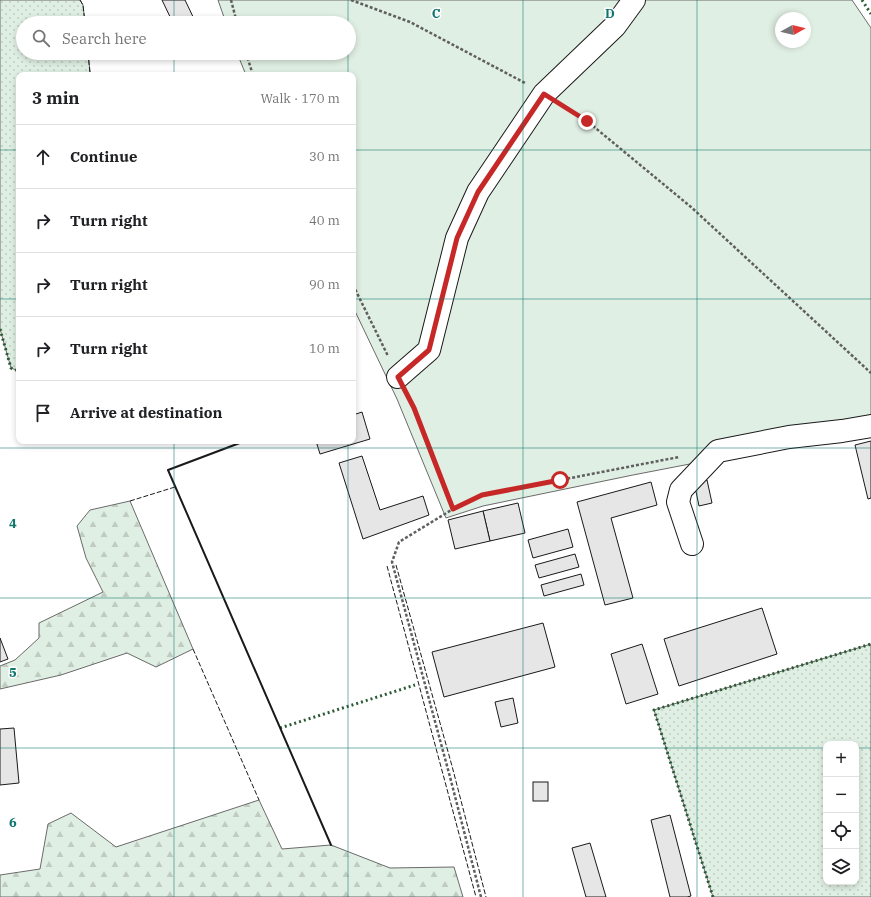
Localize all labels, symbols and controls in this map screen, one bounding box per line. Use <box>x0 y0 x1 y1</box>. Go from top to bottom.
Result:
text: C <box>432 5 441 22</box>
text: D <box>605 5 615 22</box>
north arrow <box>775 12 811 48</box>
search box <box>16 16 356 60</box>
icon: search <box>30 27 52 49</box>
text: Search here <box>62 29 147 48</box>
text: 3 min <box>32 87 80 109</box>
text: Walk · 170 m <box>261 90 340 107</box>
route end <box>578 112 596 130</box>
icon: ahead <box>32 146 54 168</box>
text: Continue <box>70 147 137 166</box>
text: 30 m <box>309 148 340 165</box>
icon: right <box>32 210 54 232</box>
text: Turn right <box>70 211 148 230</box>
text: 40 m <box>309 212 340 229</box>
icon: right <box>32 274 54 296</box>
text: Turn right <box>70 275 148 294</box>
text: 90 m <box>309 276 340 293</box>
icon: right <box>32 338 54 360</box>
text: Turn right <box>70 339 148 358</box>
text: 10 m <box>309 340 340 357</box>
icon: arrive <box>32 402 54 424</box>
text: Arrive at destination <box>70 403 222 422</box>
route start <box>551 471 569 489</box>
text: 4 <box>9 515 17 532</box>
text: 5 <box>9 664 17 681</box>
map controls <box>823 741 859 885</box>
button: + <box>823 741 859 777</box>
button: − <box>823 777 859 813</box>
button: locate <box>823 813 859 849</box>
text: 6 <box>9 814 17 831</box>
button: layers <box>823 849 859 885</box>

